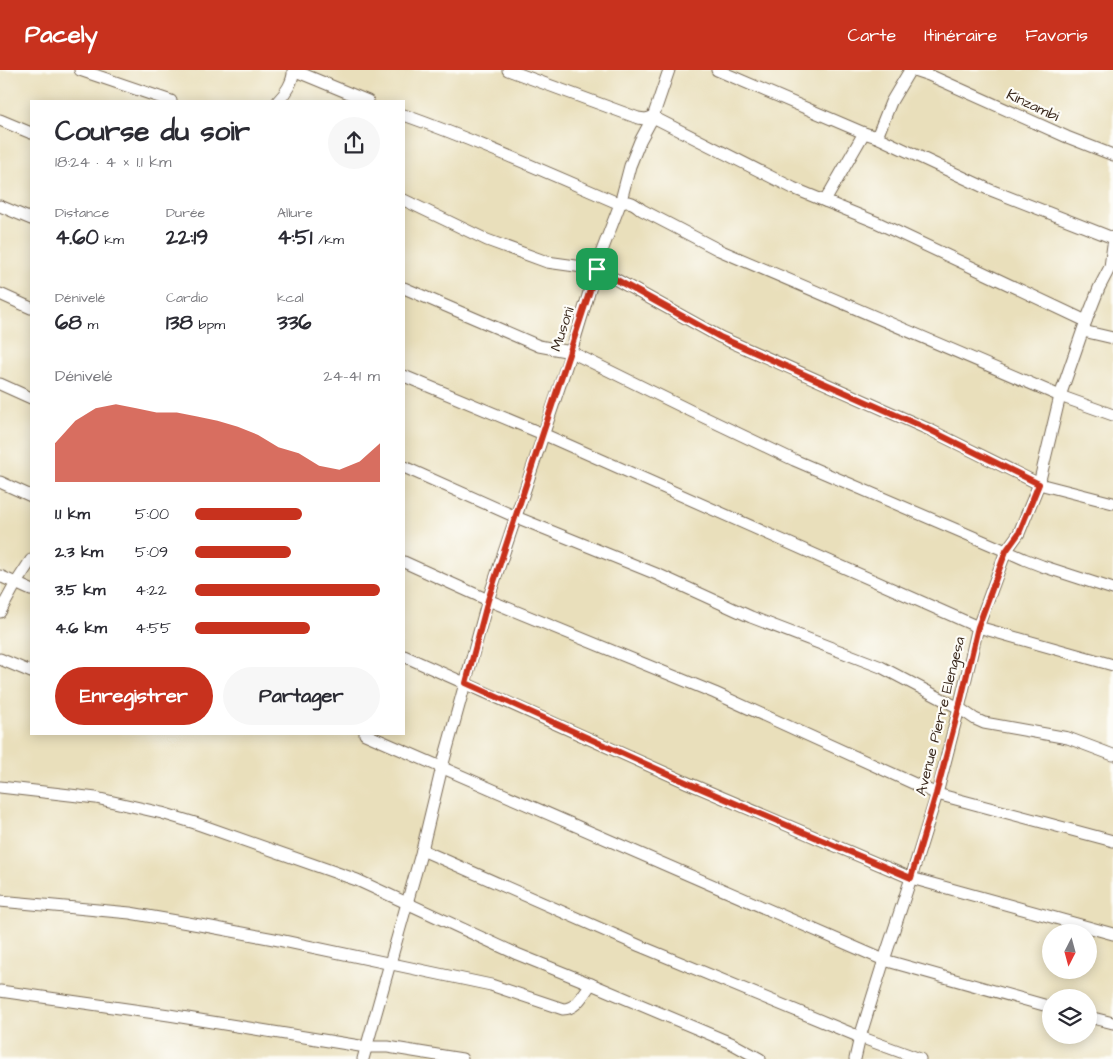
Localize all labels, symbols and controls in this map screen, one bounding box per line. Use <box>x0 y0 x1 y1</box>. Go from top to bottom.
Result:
text: Pacely <box>25 18 98 52</box>
text: Carte <box>847 23 896 48</box>
text: Itinéraire <box>924 23 997 48</box>
text: Favoris <box>1025 23 1088 48</box>
street label: Kinzambi <box>1003 84 1063 127</box>
text: Course du soir <box>55 112 250 151</box>
button: share <box>328 117 380 169</box>
text: 18:24 · 4 × 1.1 km <box>55 151 171 173</box>
text: Distance <box>55 203 109 223</box>
text: Durée <box>166 203 205 223</box>
text: Allure <box>277 203 313 223</box>
text: 4.60 <box>55 223 99 252</box>
text: 22:19 <box>166 223 208 252</box>
text: 4:51 <box>277 223 312 252</box>
text: km <box>99 230 124 250</box>
text: /km <box>312 230 344 250</box>
pin <box>576 248 618 290</box>
icon: arrive <box>583 255 611 283</box>
text: Dénivelé <box>55 288 105 308</box>
text: Cardio <box>166 288 208 308</box>
text: kcal <box>277 288 304 308</box>
street label: Musoni <box>545 303 580 354</box>
text: 68 <box>55 308 82 337</box>
text: 138 <box>166 308 193 337</box>
text: 336 <box>277 308 312 337</box>
text: m <box>82 315 98 335</box>
text: bpm <box>193 315 225 335</box>
text: Dénivelé <box>55 365 113 387</box>
text: 24–41 m <box>323 365 380 387</box>
text: 1.1 km <box>55 503 90 525</box>
text: 5:00 <box>135 503 169 525</box>
text: 2.3 km <box>55 541 103 563</box>
text: 5:09 <box>135 541 168 563</box>
text: 3.5 km <box>55 579 105 601</box>
text: 4:22 <box>135 579 167 601</box>
text: 4.6 km <box>55 617 107 639</box>
text: 4:55 <box>135 617 171 639</box>
street label: Avenue Pierre Elengesa <box>911 634 971 798</box>
button: Enregistrer <box>55 667 213 725</box>
button: Partager <box>223 667 380 725</box>
north arrow <box>1042 924 1098 979</box>
map controls <box>1042 924 1097 1044</box>
button: layers <box>1042 989 1097 1044</box>

